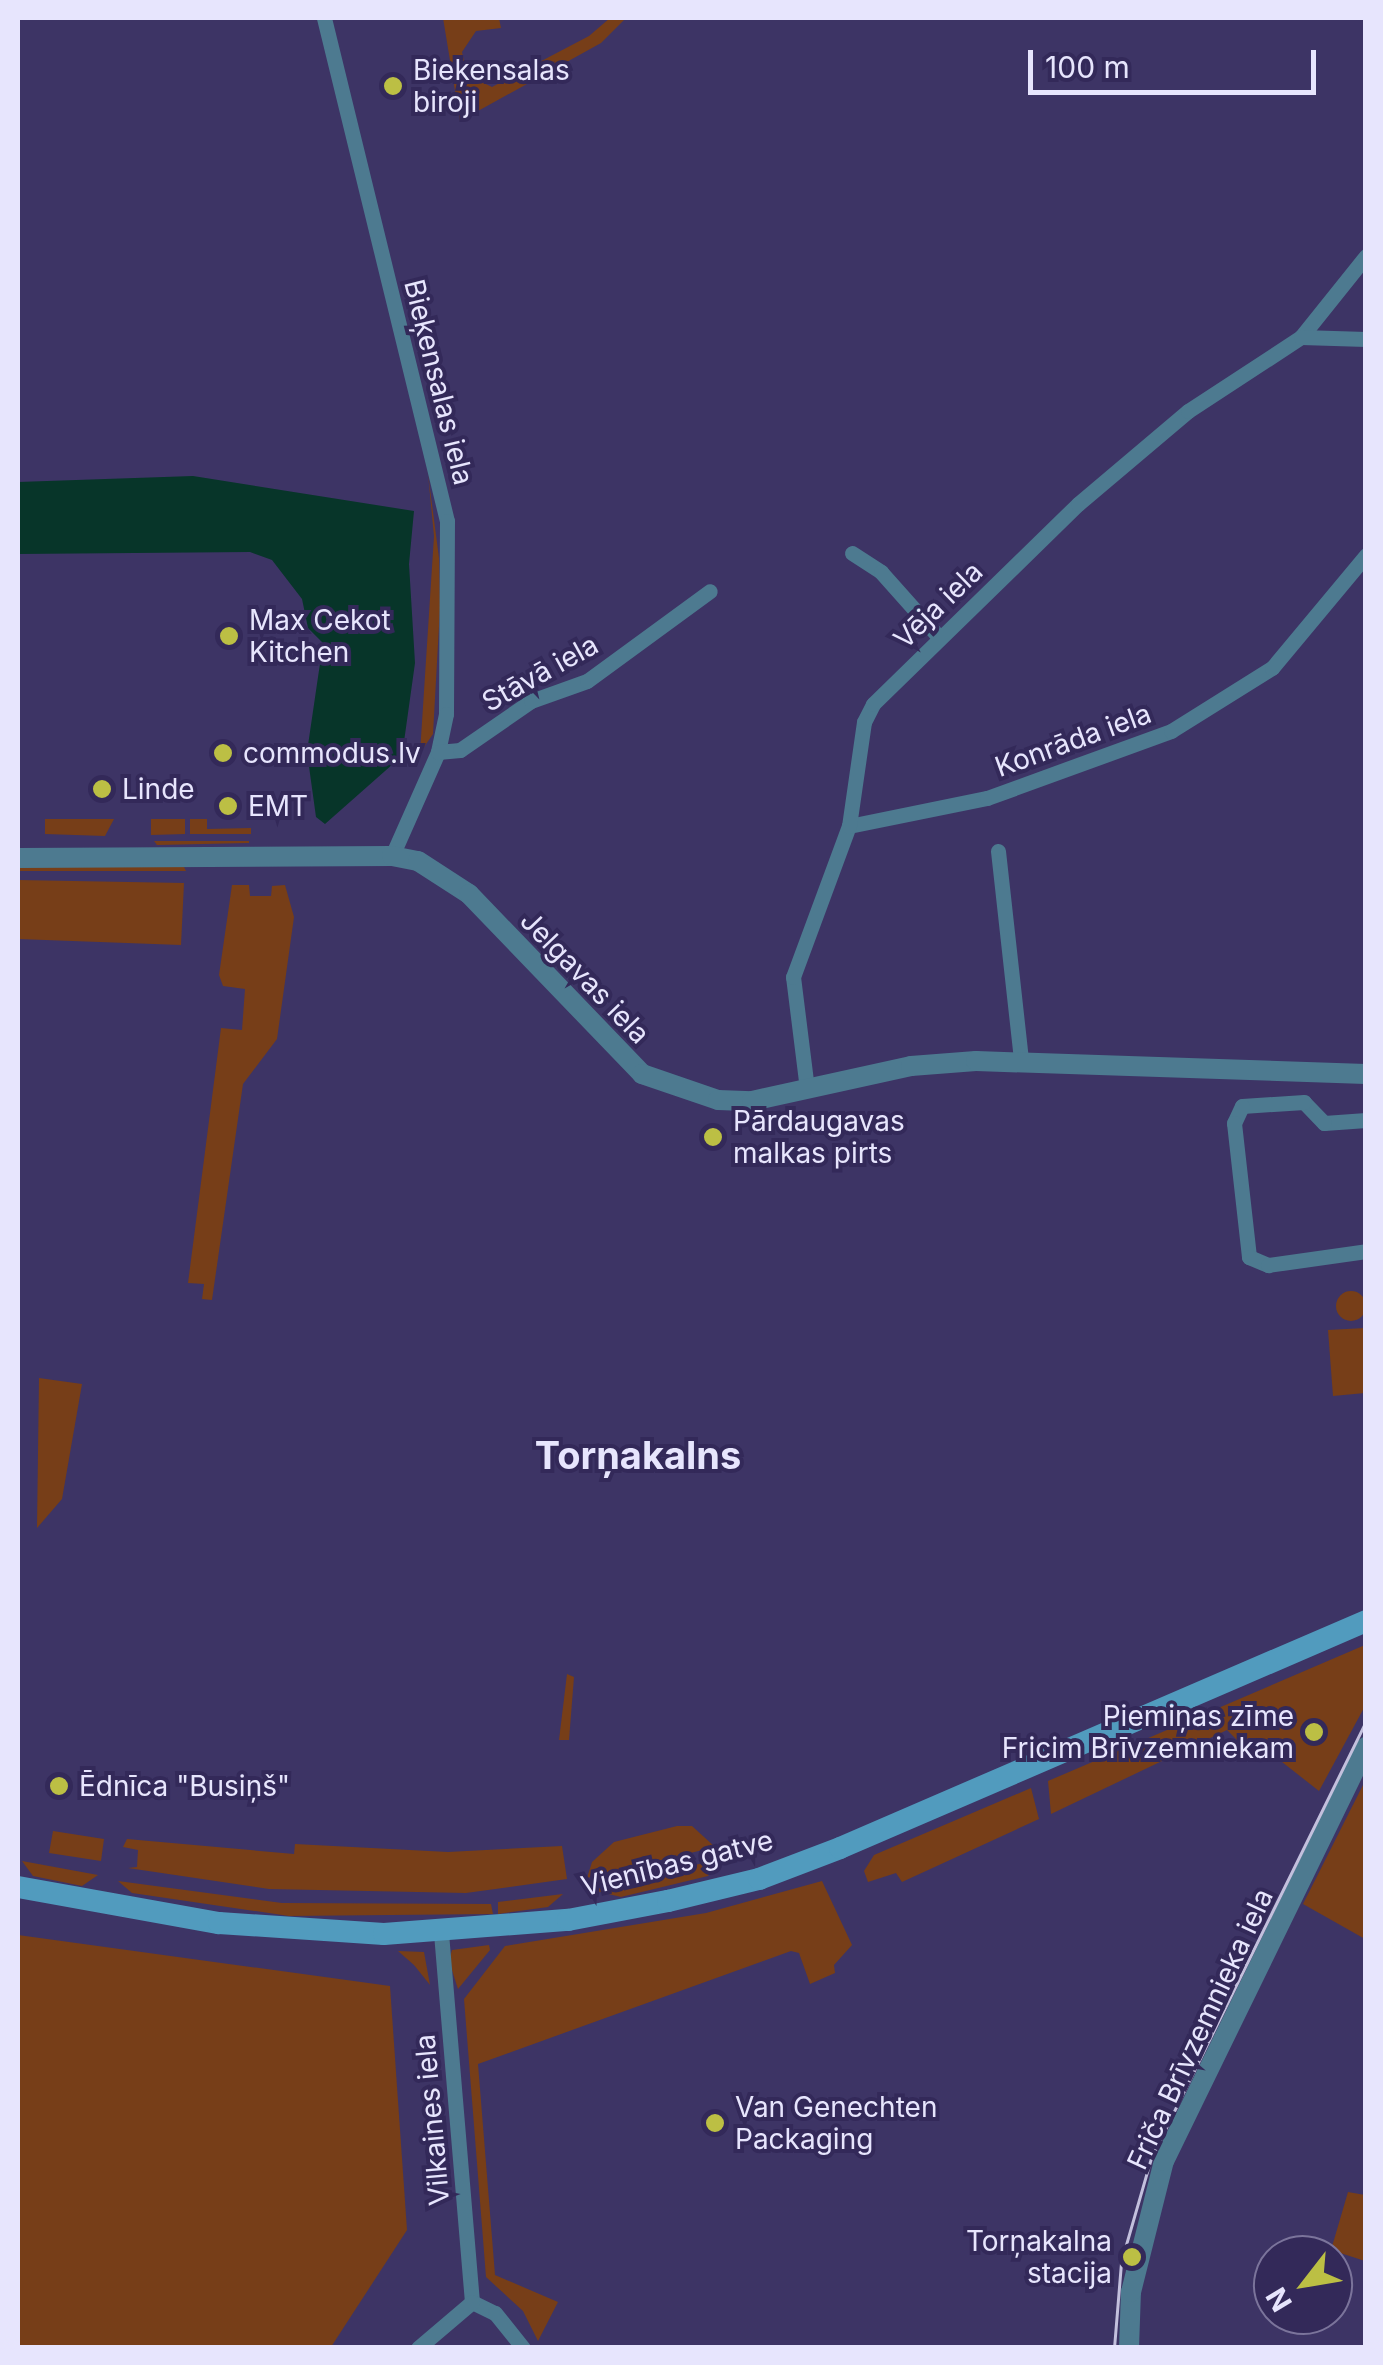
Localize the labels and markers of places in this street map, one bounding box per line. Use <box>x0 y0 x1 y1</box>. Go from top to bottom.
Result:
place label: Bieķensalas biroji <box>413 53 570 119</box>
marker: Bieķensalas biroji <box>382 75 404 97</box>
place label: Max Cekot Kitchen <box>249 603 391 669</box>
marker: Max Cekot Kitchen <box>218 625 240 647</box>
place label: commodus.lv <box>243 736 421 770</box>
marker: commodus.lv <box>212 742 234 764</box>
place label: Linde <box>122 772 195 806</box>
marker: Linde <box>91 778 113 800</box>
place label: EMT <box>248 789 308 823</box>
marker: EMT <box>217 795 239 817</box>
place label: Pārdaugavas malkas pirts <box>733 1104 905 1170</box>
marker: Pārdaugavas malkas pirts <box>702 1126 724 1148</box>
place label: Piemiņas zīme Fricim Brīvzemniekam <box>1002 1699 1294 1765</box>
marker: Piemiņas zīme Fricim Brīvzemniekam <box>1303 1721 1325 1743</box>
place label: Ēdnīca "Busiņš" <box>79 1769 290 1803</box>
marker: Ēdnīca "Busiņš" <box>48 1775 70 1797</box>
place label: Van Genechten Packaging <box>735 2090 937 2156</box>
marker: Van Genechten Packaging <box>704 2112 726 2134</box>
place label: Torņakalna stacija <box>966 2224 1112 2290</box>
marker: Torņakalna stacija <box>1121 2246 1143 2268</box>

